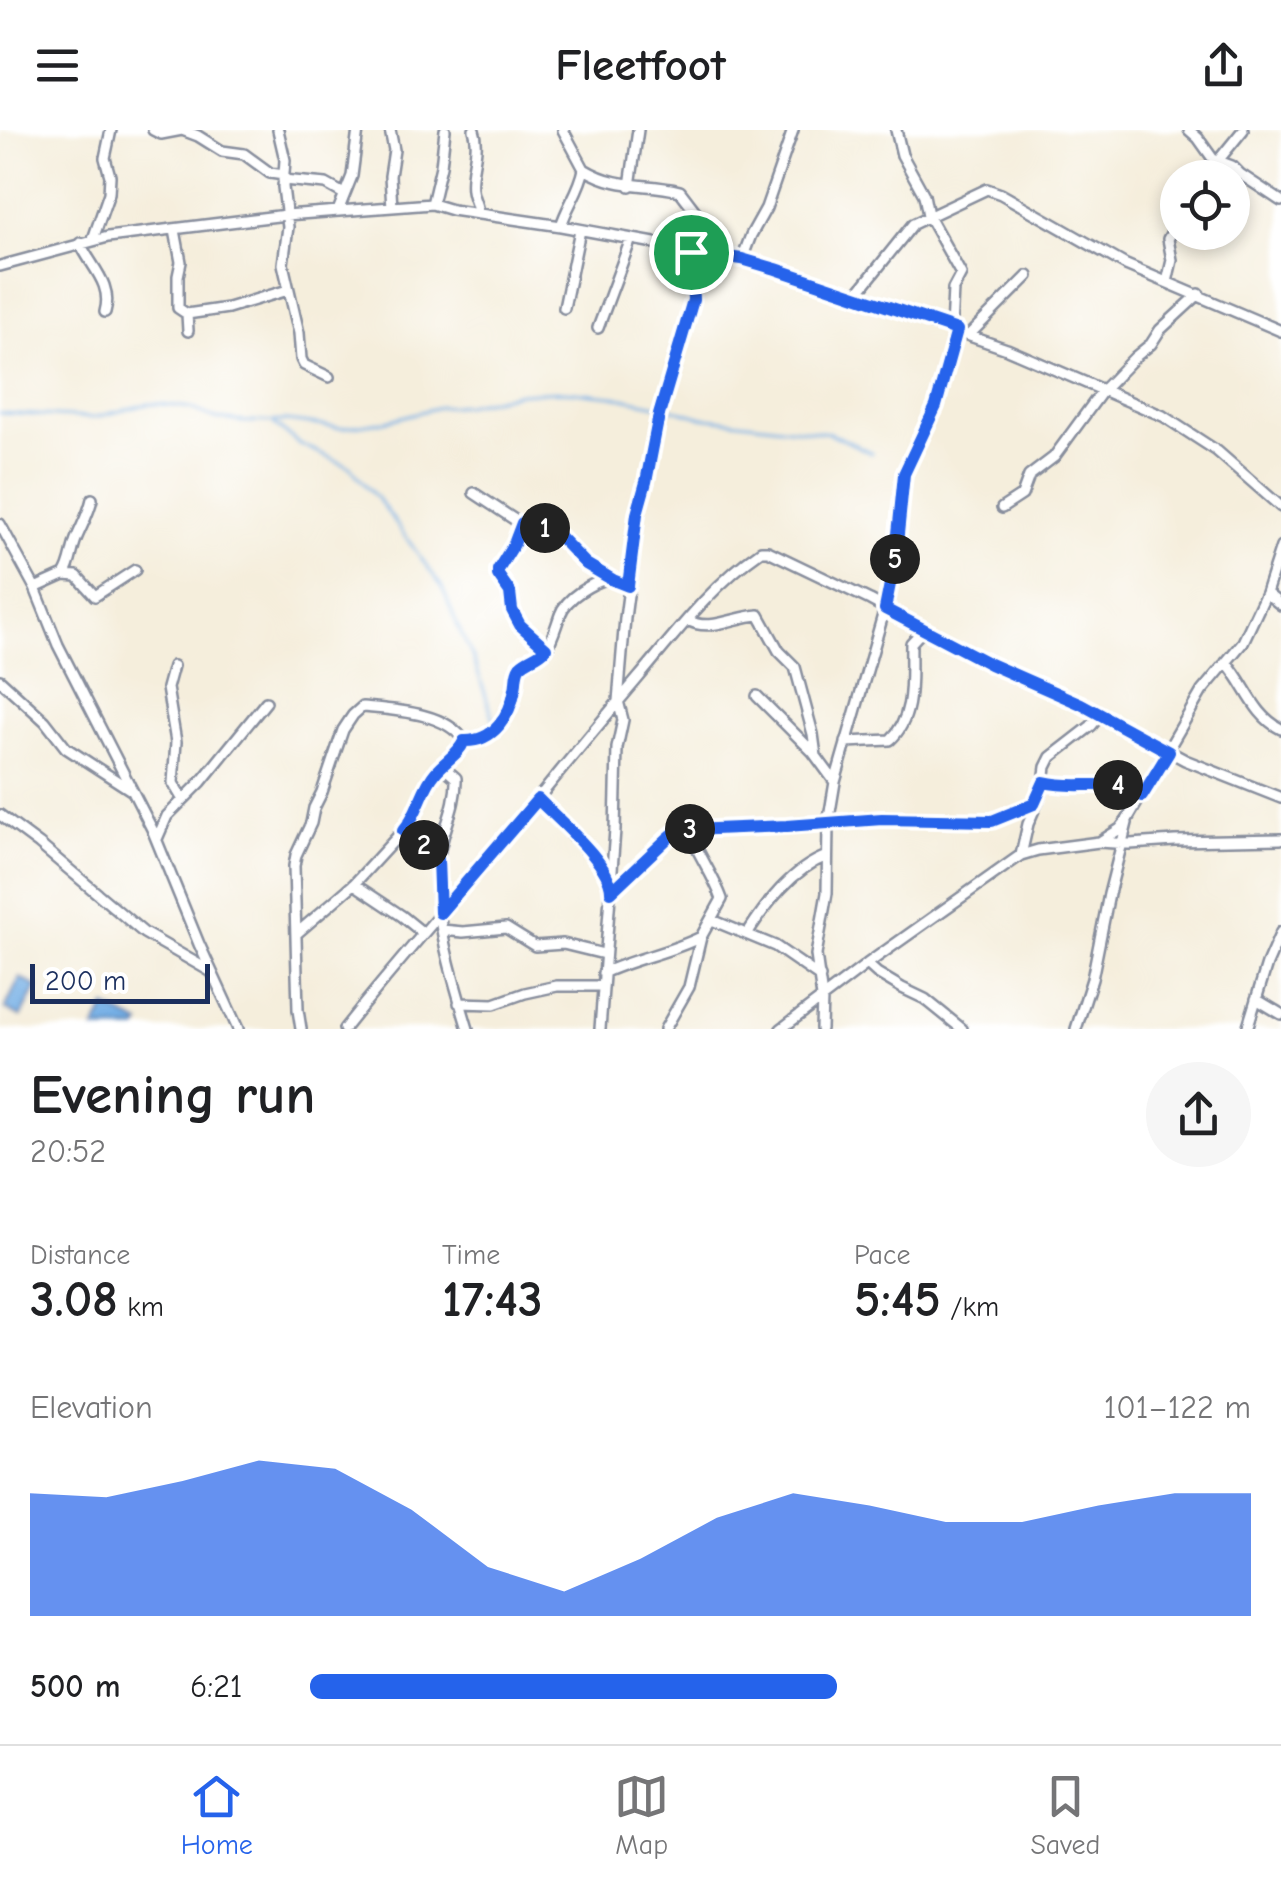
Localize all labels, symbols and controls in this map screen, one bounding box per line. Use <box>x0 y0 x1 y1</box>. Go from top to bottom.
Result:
icon: menu <box>30 38 85 93</box>
icon: share <box>1196 38 1251 93</box>
text: Fleetfoot <box>555 39 726 91</box>
map controls <box>1160 160 1250 250</box>
button: locate <box>1160 160 1250 250</box>
pin <box>649 210 734 295</box>
icon: arrive <box>664 225 719 280</box>
pin: 1 <box>520 503 570 553</box>
text: 1 <box>539 512 551 544</box>
pin: 5 <box>870 534 920 584</box>
text: 5 <box>888 543 902 575</box>
pin: 4 <box>1093 760 1143 810</box>
text: 4 <box>1111 769 1125 801</box>
pin: 3 <box>665 804 715 854</box>
text: 3 <box>683 813 697 845</box>
pin: 2 <box>399 820 449 870</box>
text: 2 <box>417 829 431 861</box>
scale bar <box>30 959 210 1004</box>
text: 200 m <box>45 965 126 997</box>
button: share <box>1146 1062 1251 1167</box>
text: Evening run <box>30 1063 315 1127</box>
text: 20:52 <box>30 1133 106 1170</box>
text: Distance <box>30 1239 130 1271</box>
text: Time <box>442 1239 500 1271</box>
text: Pace <box>854 1239 910 1271</box>
text: 3.08 <box>30 1271 118 1329</box>
text: 17:43 <box>442 1271 543 1329</box>
text: 5:45 <box>854 1271 941 1329</box>
text: km <box>118 1291 164 1323</box>
text: /km <box>941 1291 999 1323</box>
text: Elevation <box>30 1389 153 1426</box>
text: 101–122 m <box>1104 1389 1251 1426</box>
text: 500 m <box>30 1668 120 1705</box>
text: 6:21 <box>190 1668 243 1705</box>
tab: Home <box>181 1769 253 1861</box>
tab: Map <box>614 1769 669 1861</box>
tab: Saved <box>1030 1769 1100 1861</box>

